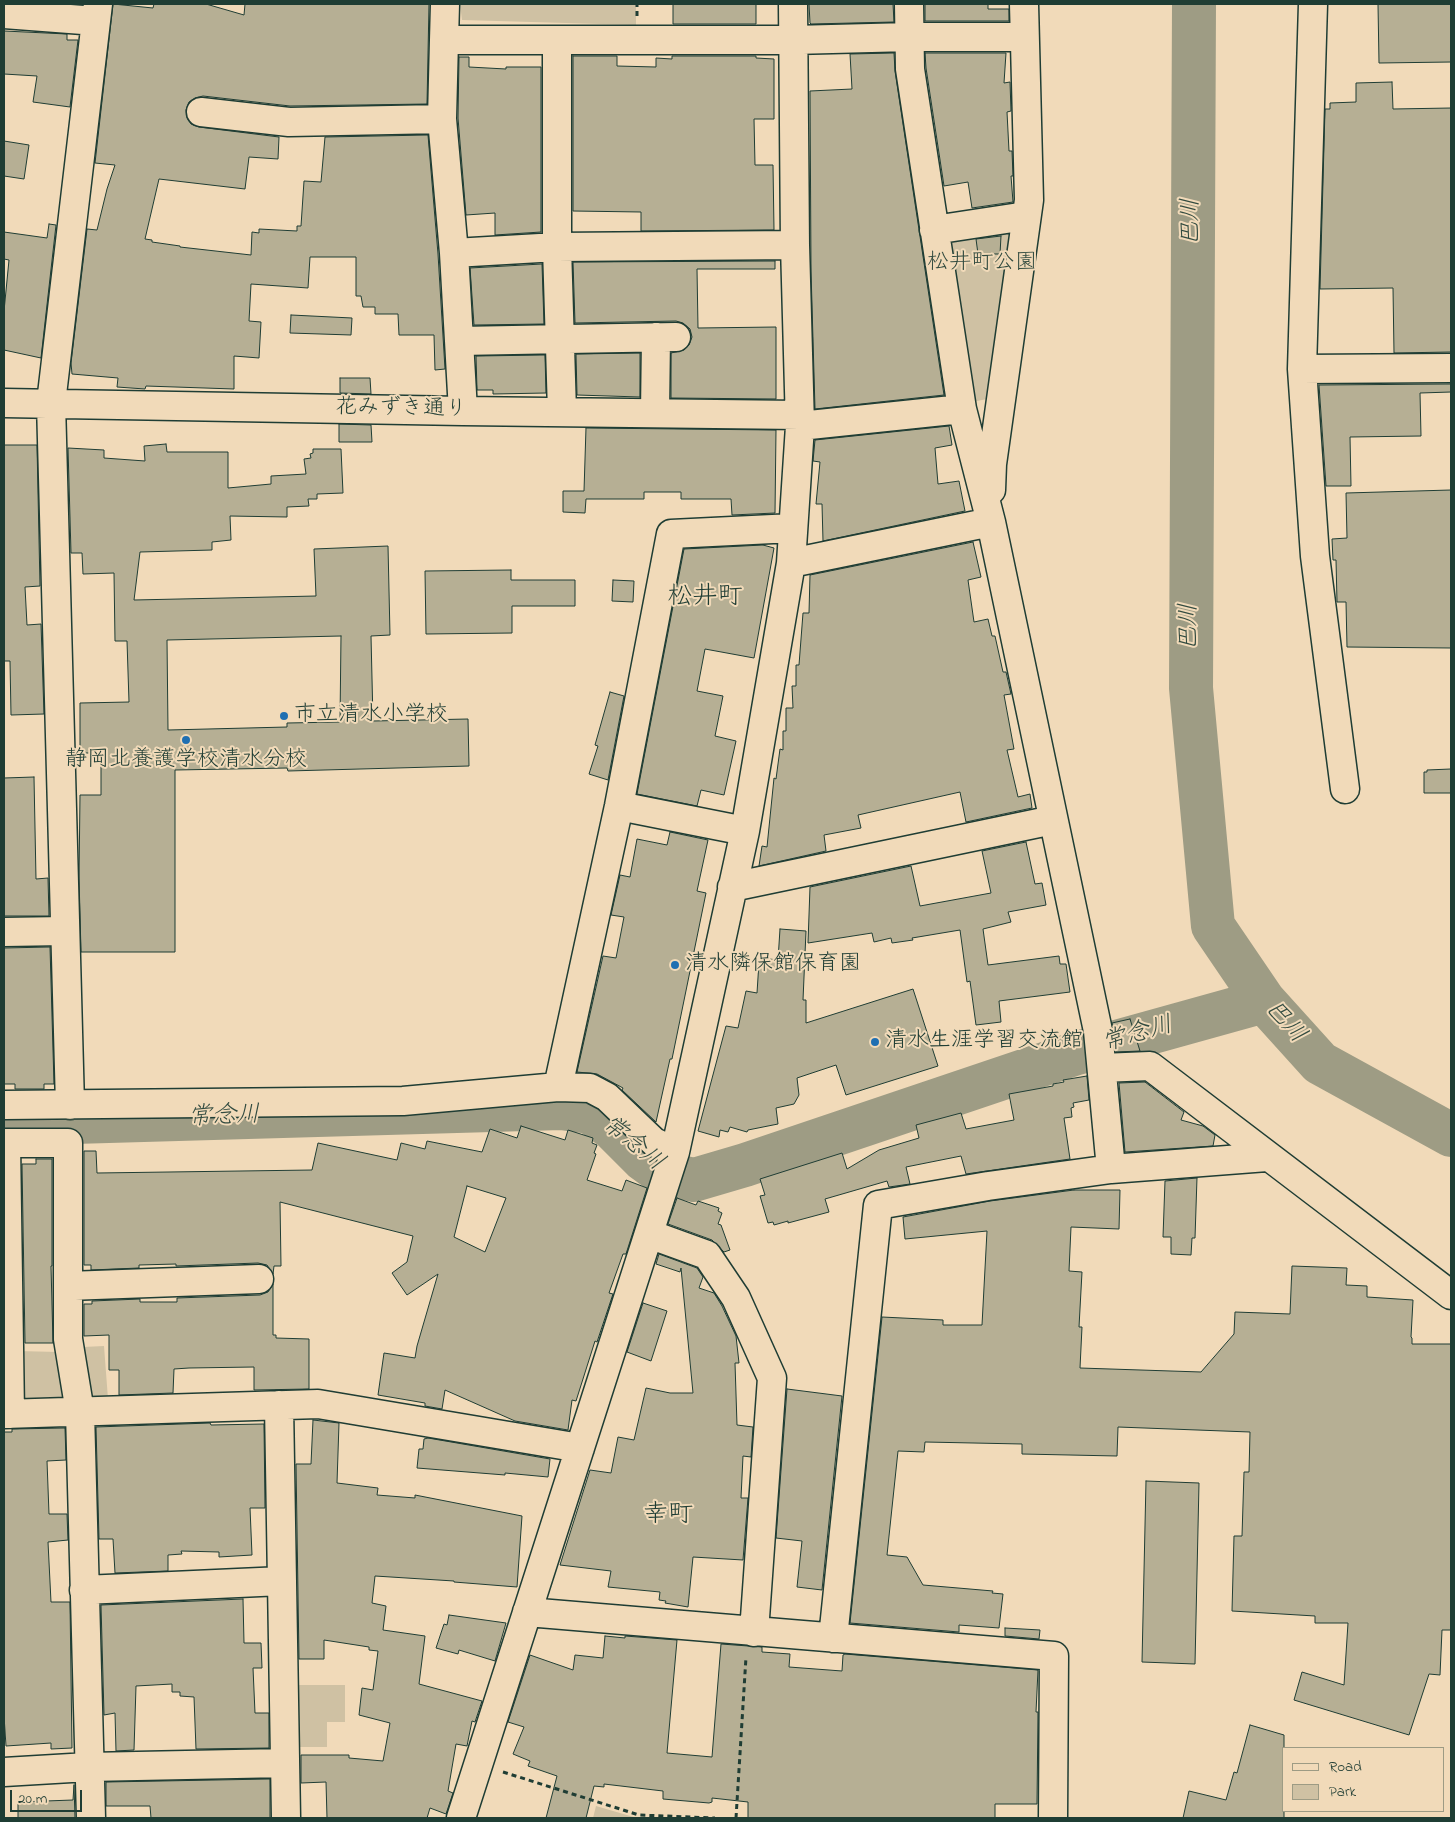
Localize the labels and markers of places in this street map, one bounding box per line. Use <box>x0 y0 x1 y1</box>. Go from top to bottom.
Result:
place label: 市立清水小学校 <box>294 703 448 729</box>
marker: 市立清水小学校 <box>278 710 290 722</box>
marker: 静岡北養護学校清水分校 <box>180 734 192 746</box>
place label: 静岡北養護学校清水分校 <box>65 748 307 774</box>
place label: 清水隣保館保育園 <box>685 952 861 978</box>
marker: 清水隣保館保育園 <box>669 959 681 971</box>
place label: 清水生涯学習交流館 <box>885 1029 1083 1055</box>
marker: 清水生涯学習交流館 <box>869 1036 881 1048</box>

